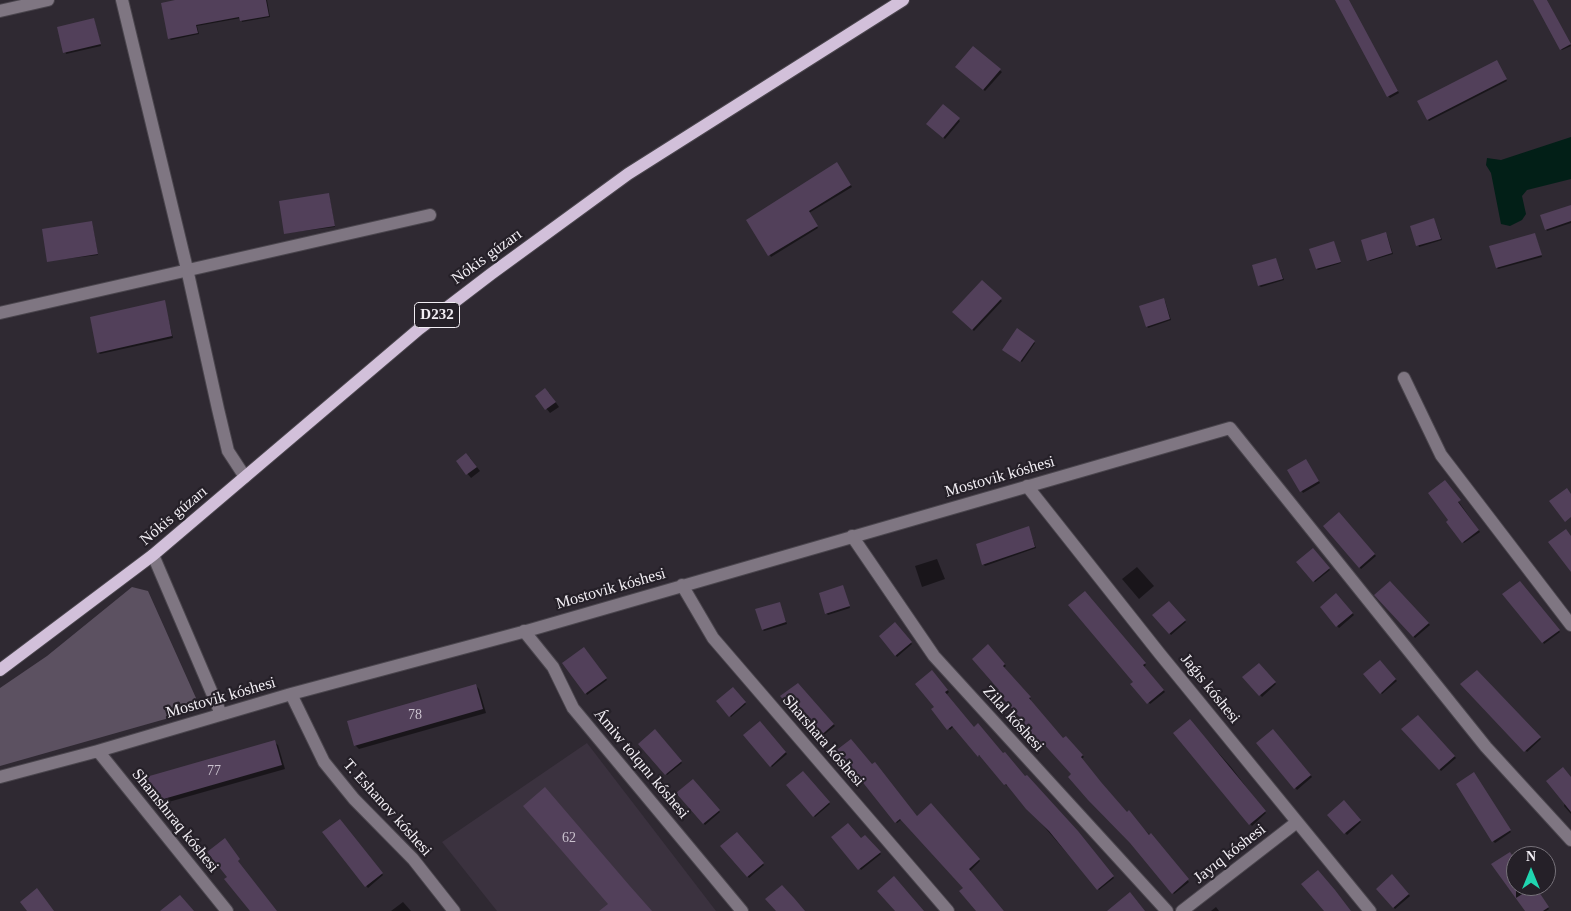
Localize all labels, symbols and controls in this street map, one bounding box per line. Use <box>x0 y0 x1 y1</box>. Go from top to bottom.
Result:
street label: Nókis gúzarı <box>448 225 526 289</box>
road number: D232 <box>414 302 460 328</box>
street label: Mostovik kóshesi <box>943 452 1057 502</box>
street label: Nókis gúzarı <box>136 482 212 550</box>
street label: Mostovik kóshesi <box>554 564 668 614</box>
street label: Jaǵıs kóshesi <box>1176 650 1244 728</box>
street label: Mostovik kóshesi <box>164 673 278 723</box>
street label: Zilal kóshesi <box>978 682 1048 756</box>
street label: Sharshara kóshesi <box>778 691 868 791</box>
street label: Ámiw tolqını kóshesi <box>589 705 693 823</box>
house number: 78 <box>408 707 422 723</box>
street label: T. Eshanov kóshesi <box>338 756 436 860</box>
house number: 77 <box>207 763 221 779</box>
street label: Shamshıraq kóshesi <box>127 765 223 877</box>
street label: Jayıq kóshesi <box>1190 820 1270 888</box>
house number: 62 <box>562 830 576 846</box>
north arrow <box>1506 846 1556 896</box>
text: N <box>1526 849 1536 864</box>

